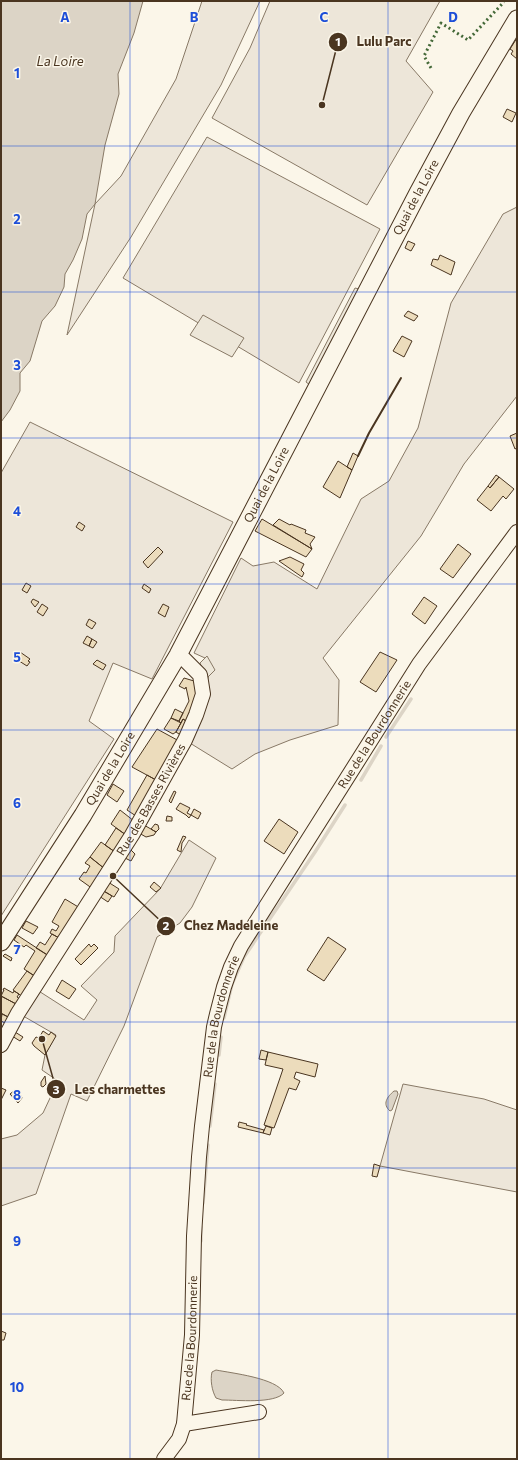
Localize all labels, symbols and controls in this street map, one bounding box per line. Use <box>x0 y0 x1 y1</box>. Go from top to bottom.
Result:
text: A <box>60 9 70 25</box>
text: B <box>190 9 199 25</box>
text: C <box>320 9 329 25</box>
text: D <box>448 9 458 25</box>
callout: Lulu Parc <box>328 29 420 54</box>
text: Lulu Parc <box>356 33 412 49</box>
text: 1 <box>335 34 341 48</box>
water label: La Loire <box>36 53 84 69</box>
text: 1 <box>14 65 20 81</box>
street label: Quai de la Loire <box>389 157 441 237</box>
text: 2 <box>13 211 21 227</box>
text: 3 <box>13 357 21 373</box>
street label: Quai de la Loire <box>240 444 291 525</box>
text: 4 <box>13 503 21 519</box>
text: 5 <box>13 649 21 665</box>
street label: Rue de la Bourdonnerie <box>334 677 413 791</box>
street label: Quai de la Loire <box>82 729 137 808</box>
street label: Rue des Basses Rivières <box>113 741 188 858</box>
text: 6 <box>13 795 21 811</box>
callout: Chez Madeleine <box>156 913 287 938</box>
text: Chez Madeleine <box>184 917 278 933</box>
text: 2 <box>163 918 170 932</box>
text: 7 <box>13 941 21 957</box>
street label: Rue de la Bourdonnerie <box>200 953 242 1078</box>
callout: Les charmettes <box>46 1077 173 1102</box>
text: Les charmettes <box>75 1081 165 1097</box>
text: 3 <box>53 1082 60 1096</box>
text: 8 <box>13 1087 21 1103</box>
text: 9 <box>13 1233 21 1249</box>
street label: Rue de la Bourdonnerie <box>178 1275 199 1401</box>
text: 10 <box>10 1379 25 1395</box>

